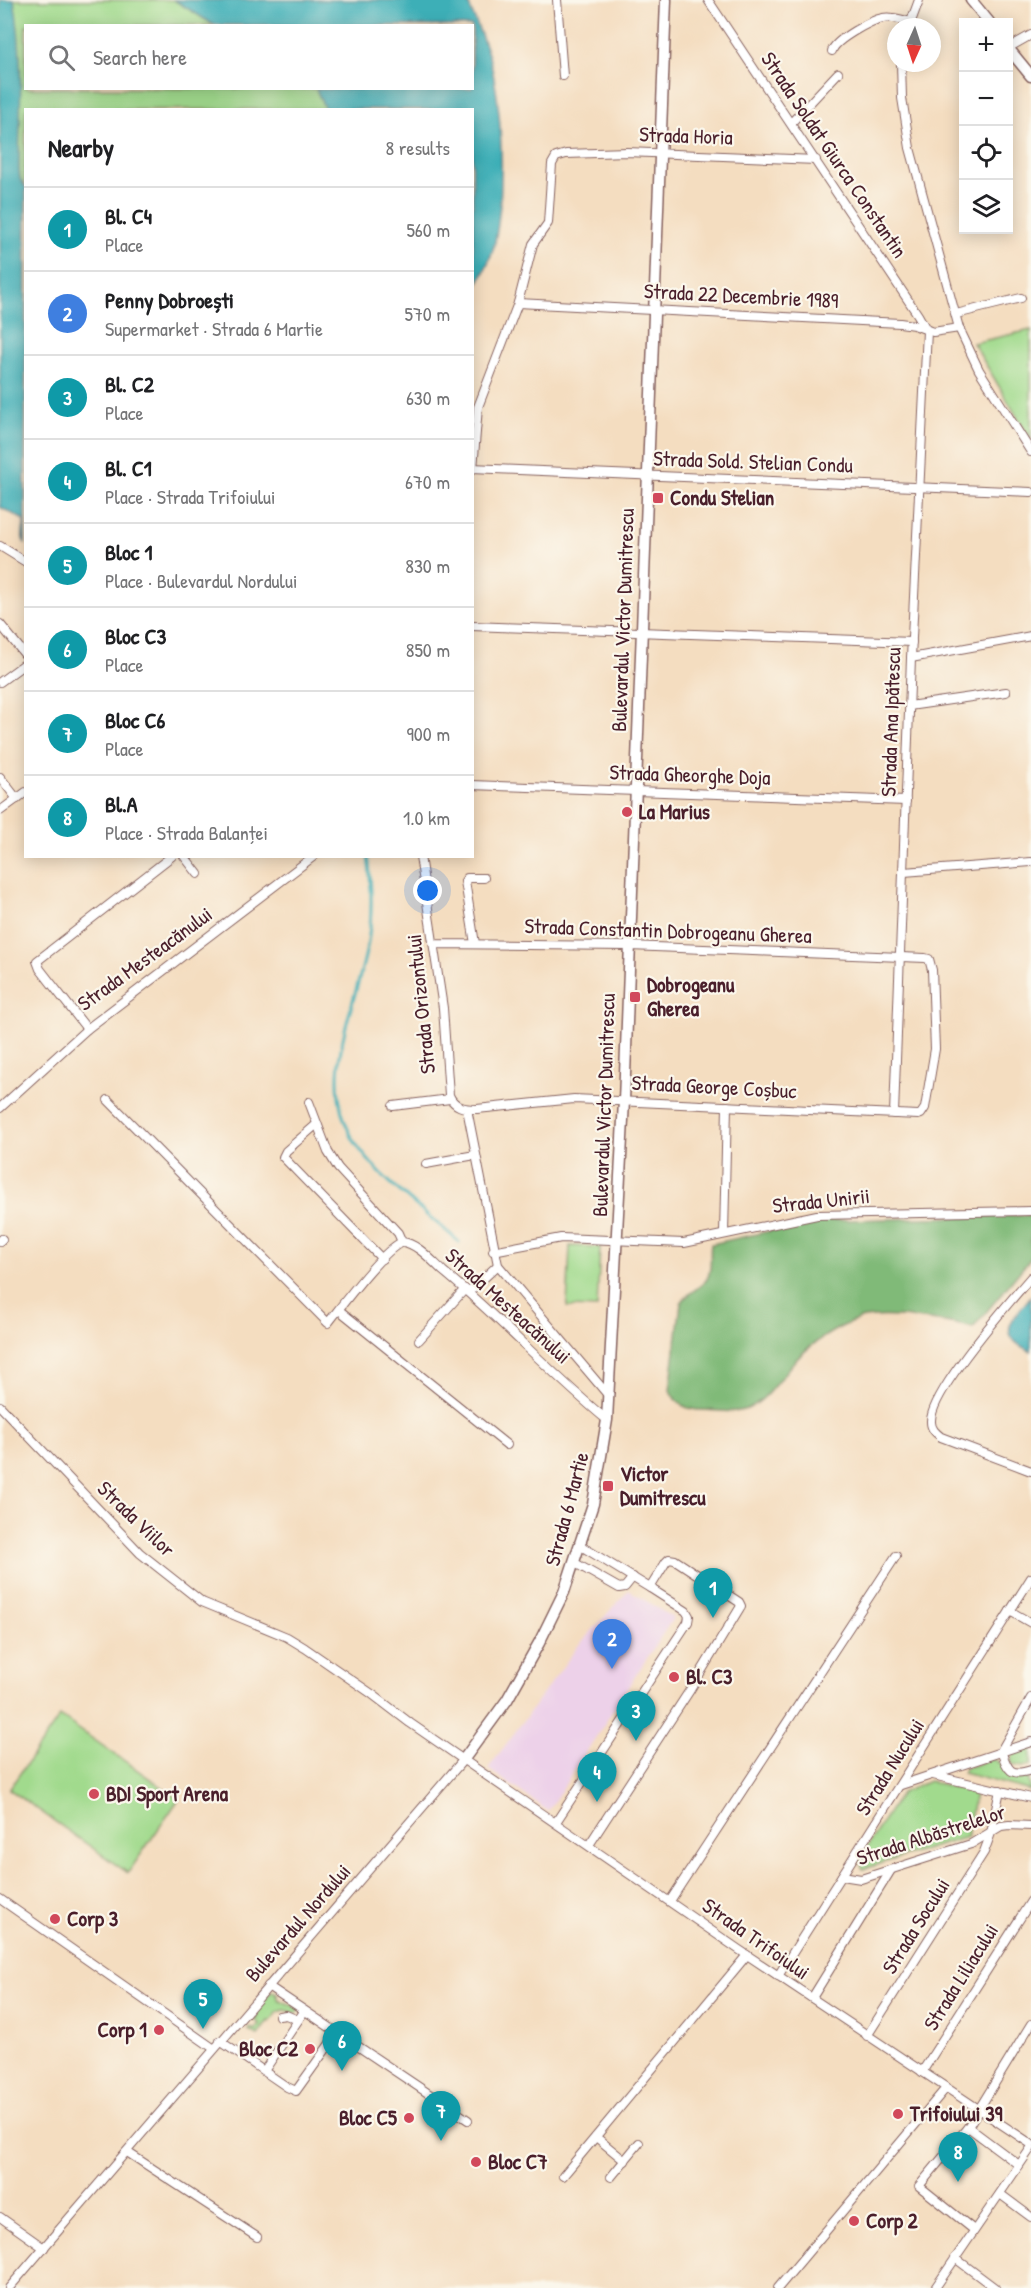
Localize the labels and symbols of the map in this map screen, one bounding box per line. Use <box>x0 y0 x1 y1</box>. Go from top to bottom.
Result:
north arrow <box>887 18 941 72</box>
street label: Strada Soldat Giurca Constantin <box>754 46 914 264</box>
street label: Strada Horia <box>639 119 733 152</box>
street label: Strada 22 Decembrie 1989 <box>643 276 839 315</box>
street label: Strada Sold. Stelian Condu <box>653 444 854 479</box>
place label: Condu Stelian <box>670 483 774 512</box>
marker: Condu Stelian <box>651 491 665 505</box>
street label: Bulevardul Victor Dumitrescu <box>604 507 641 732</box>
street label: Strada Ana Ipătescu <box>873 646 908 797</box>
street label: Strada Gheorghe Doja <box>609 757 771 792</box>
place label: La Marius <box>639 797 710 826</box>
marker: La Marius <box>620 805 634 819</box>
your location <box>413 876 442 905</box>
street label: Strada Mesteacănului <box>71 900 218 1017</box>
street label: Strada Constantin Dobrogeanu Gherea <box>524 911 812 950</box>
street label: Strada Orizontului <box>399 933 442 1075</box>
place label: Dobrogeanu Gherea <box>647 970 735 1023</box>
marker: Dobrogeanu Gherea <box>628 990 642 1004</box>
street label: Bulevardul Victor Dumitrescu <box>585 992 622 1217</box>
street label: Strada George Coșbuc <box>631 1068 798 1105</box>
street label: Strada Unirii <box>771 1181 871 1220</box>
street label: Strada Mesteacănului <box>439 1241 578 1370</box>
street label: Strada 6 Martie <box>537 1449 596 1569</box>
place label: Victor Dumitrescu <box>620 1459 706 1512</box>
street label: Strada Viilor <box>91 1474 182 1563</box>
marker: Victor Dumitrescu <box>601 1479 615 1493</box>
pin: 1 <box>694 1568 732 1618</box>
pin: 2 <box>592 1620 632 1669</box>
place label: Bl. C3 <box>686 1662 733 1691</box>
marker: Bl. C3 <box>667 1670 681 1684</box>
pin: 3 <box>616 1692 656 1741</box>
street label: Strada Nucului <box>848 1713 931 1821</box>
pin: 4 <box>578 1752 616 1802</box>
place label: BDI Sport Arena <box>106 1779 229 1809</box>
marker: BDI Sport Arena <box>87 1787 101 1801</box>
street label: Strada Albăstrelelor <box>853 1797 1009 1872</box>
street label: Bulevardul Nordului <box>238 1857 357 1988</box>
street label: Strada Socului <box>875 1872 956 1979</box>
street label: Strada Trifoiului <box>697 1891 816 1986</box>
place label: Corp 3 <box>67 1904 119 1934</box>
marker: Corp 3 <box>48 1912 62 1926</box>
street label: Strada Liliacului <box>916 1918 1005 2036</box>
pin: 5 <box>184 1980 222 2029</box>
place label: Corp 1 <box>98 2015 147 2045</box>
pin: 6 <box>322 2022 362 2071</box>
marker: Corp 1 <box>152 2023 166 2037</box>
place label: Bloc C2 <box>239 2034 298 2063</box>
marker: Bloc C2 <box>303 2042 317 2056</box>
pin: 7 <box>422 2092 460 2141</box>
place label: Trifoiului 39 <box>909 2099 1003 2128</box>
place label: Bloc C5 <box>339 2103 397 2132</box>
marker: Trifoiului 39 <box>891 2107 905 2121</box>
marker: Bloc C5 <box>402 2111 416 2125</box>
pin: 8 <box>938 2132 978 2182</box>
place label: Bloc C7 <box>488 2147 548 2176</box>
marker: Bloc C7 <box>469 2155 483 2169</box>
place label: Corp 2 <box>866 2206 918 2236</box>
marker: Corp 2 <box>847 2214 861 2228</box>

